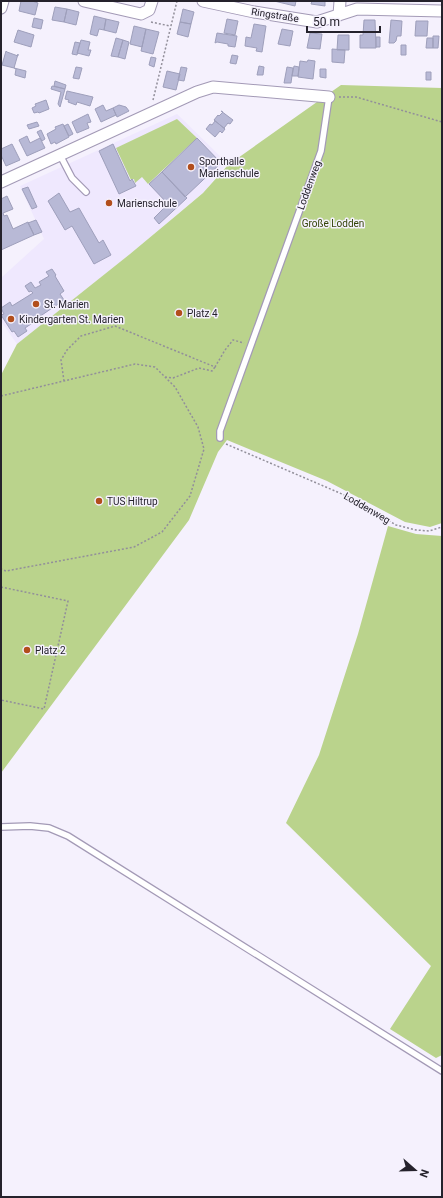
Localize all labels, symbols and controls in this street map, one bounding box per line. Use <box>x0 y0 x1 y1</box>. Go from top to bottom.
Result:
street label: Ringstraße <box>250 6 300 24</box>
scale bar <box>307 8 380 34</box>
text: 50 m <box>313 15 340 29</box>
place label: Sporthalle Marienschule <box>199 156 259 179</box>
street label: Loddenweg <box>295 159 323 211</box>
marker: Sporthalle Marienschule <box>186 162 196 172</box>
marker: Marienschule <box>104 198 114 208</box>
place label: Marienschule <box>117 198 177 209</box>
park label: Große Lodden <box>302 218 364 229</box>
marker: St. Marien <box>31 299 41 309</box>
place label: St. Marien <box>44 299 89 310</box>
marker: Platz 4 <box>174 308 184 318</box>
place label: Platz 4 <box>187 308 218 319</box>
marker: Kindergarten St. Marien <box>6 314 16 324</box>
place label: Kindergarten St. Marien <box>19 314 124 325</box>
street label: Loddenweg <box>342 490 392 526</box>
marker: TUS Hiltrup <box>94 496 104 506</box>
place label: TUS Hiltrup <box>107 496 158 507</box>
marker: Platz 2 <box>22 645 32 655</box>
place label: Platz 2 <box>35 645 66 656</box>
north arrow <box>395 1150 435 1190</box>
text: N <box>416 1167 431 1179</box>

